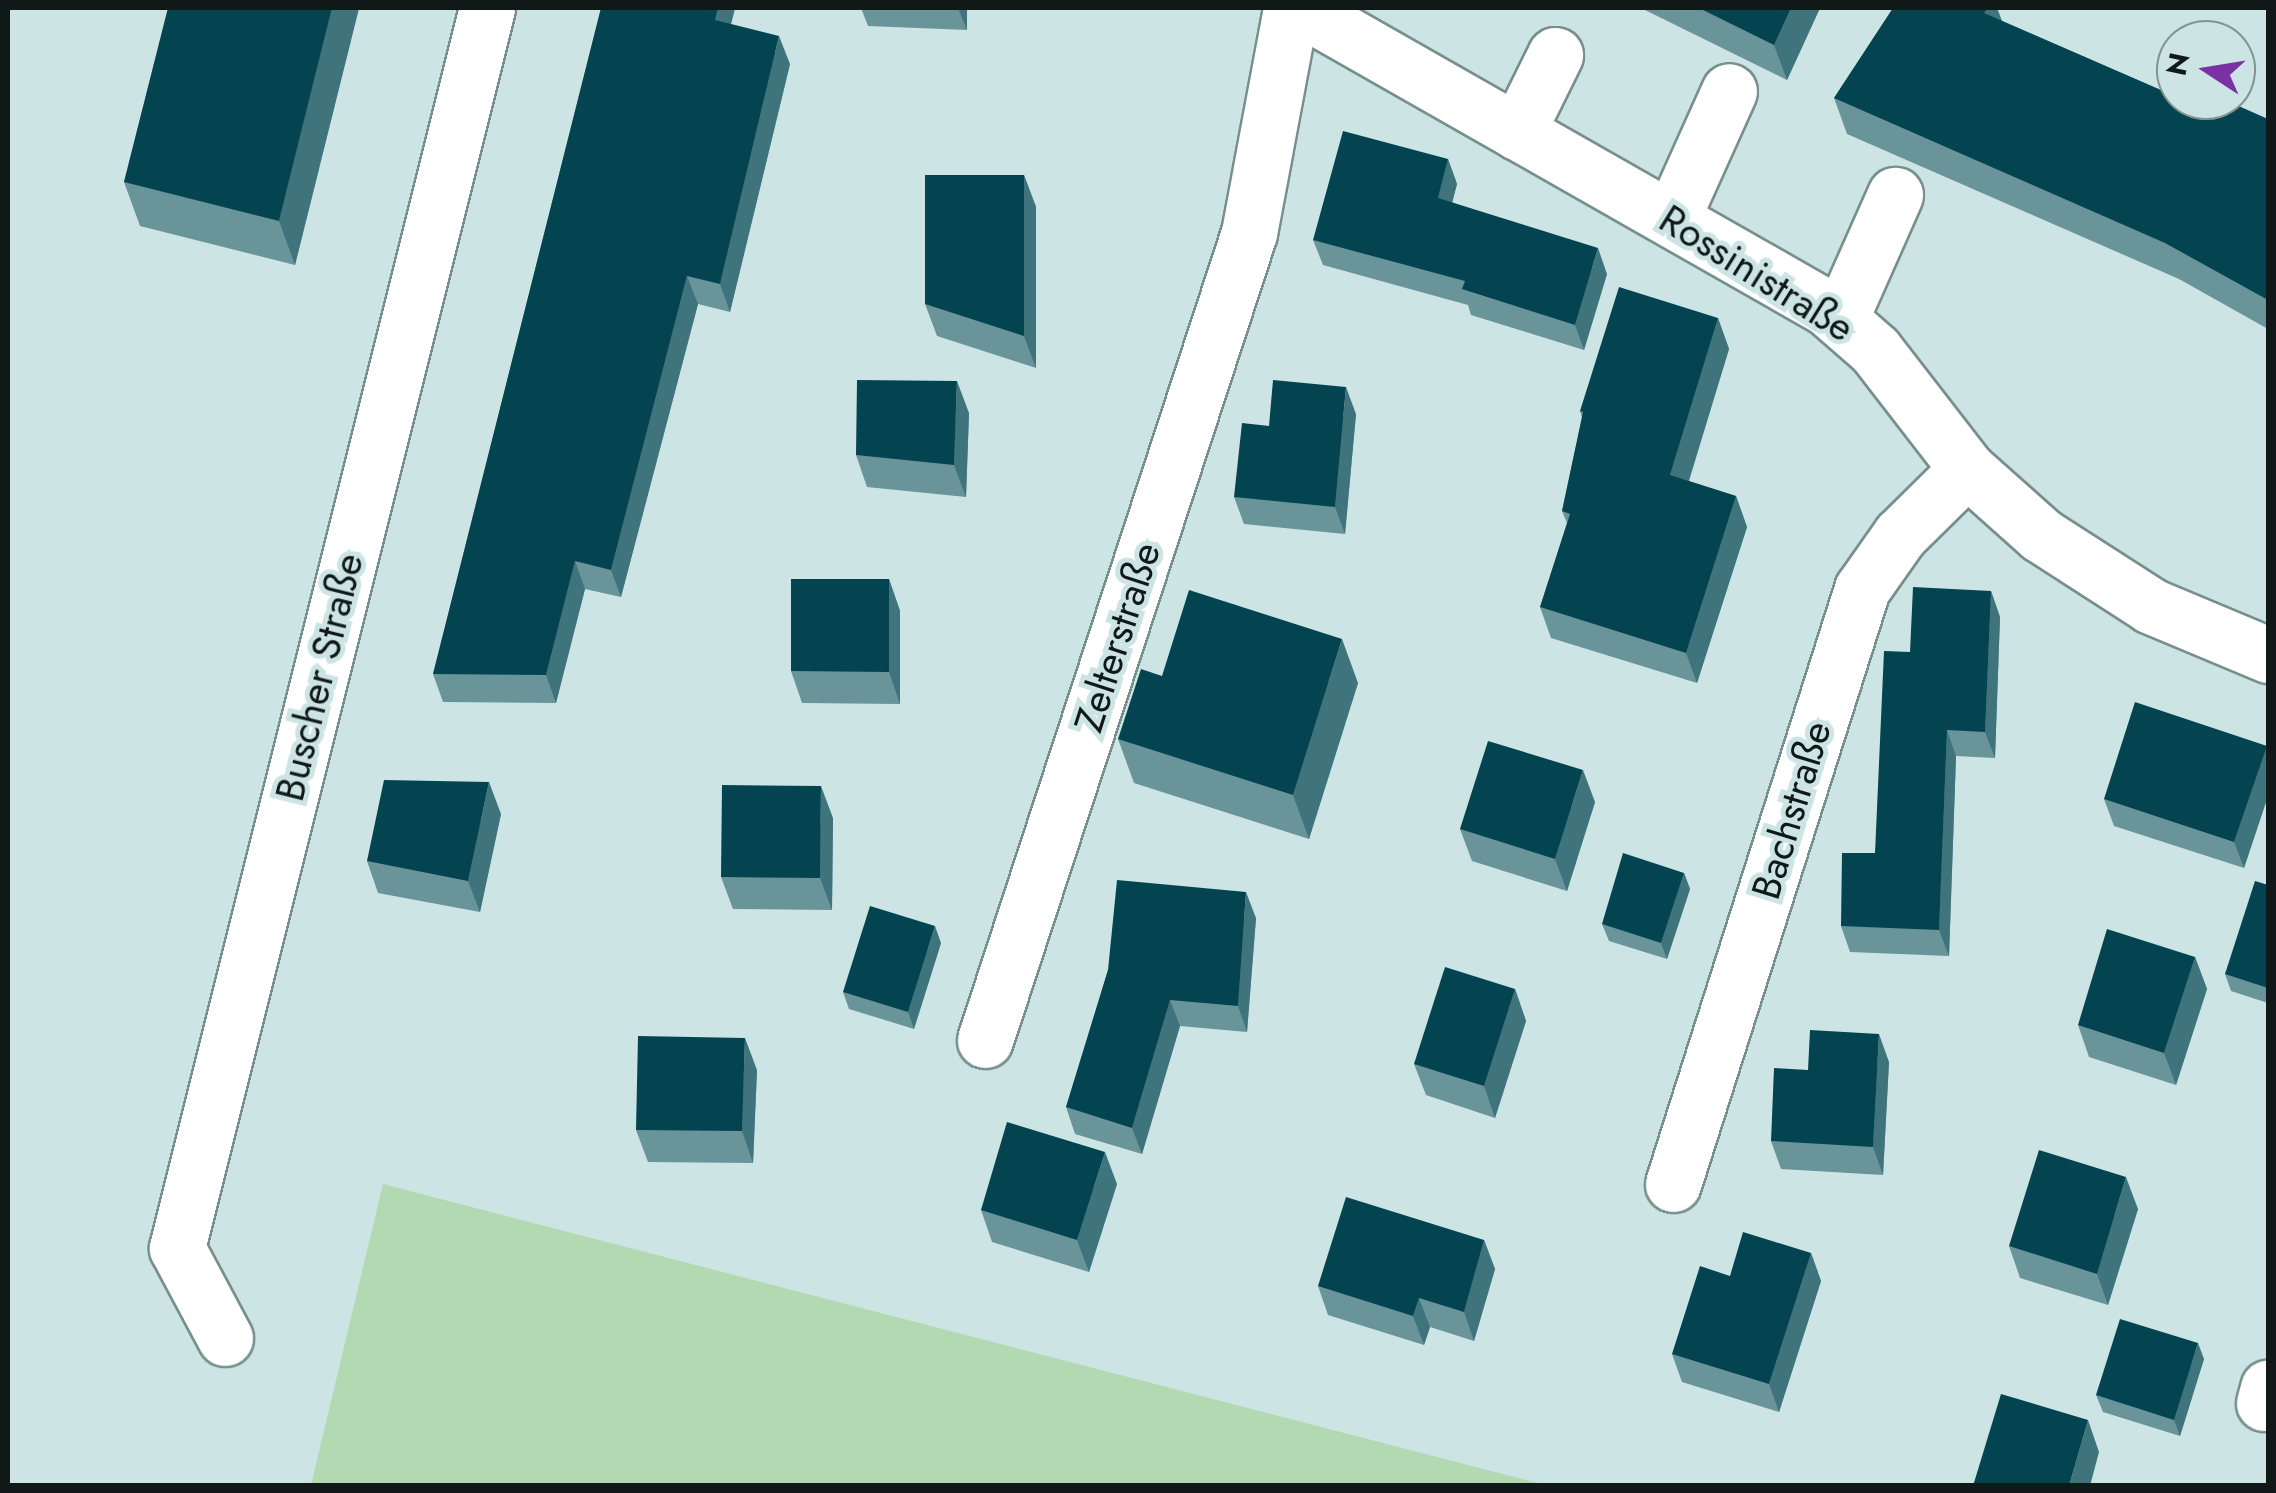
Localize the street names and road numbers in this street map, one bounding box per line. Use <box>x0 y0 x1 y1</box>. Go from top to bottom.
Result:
street label: Rossinistraße <box>1651 194 1863 352</box>
street label: Zelterstraße <box>1064 536 1170 738</box>
street label: Buscher Straße <box>265 548 373 806</box>
street label: Bachstraße <box>1741 715 1841 905</box>

